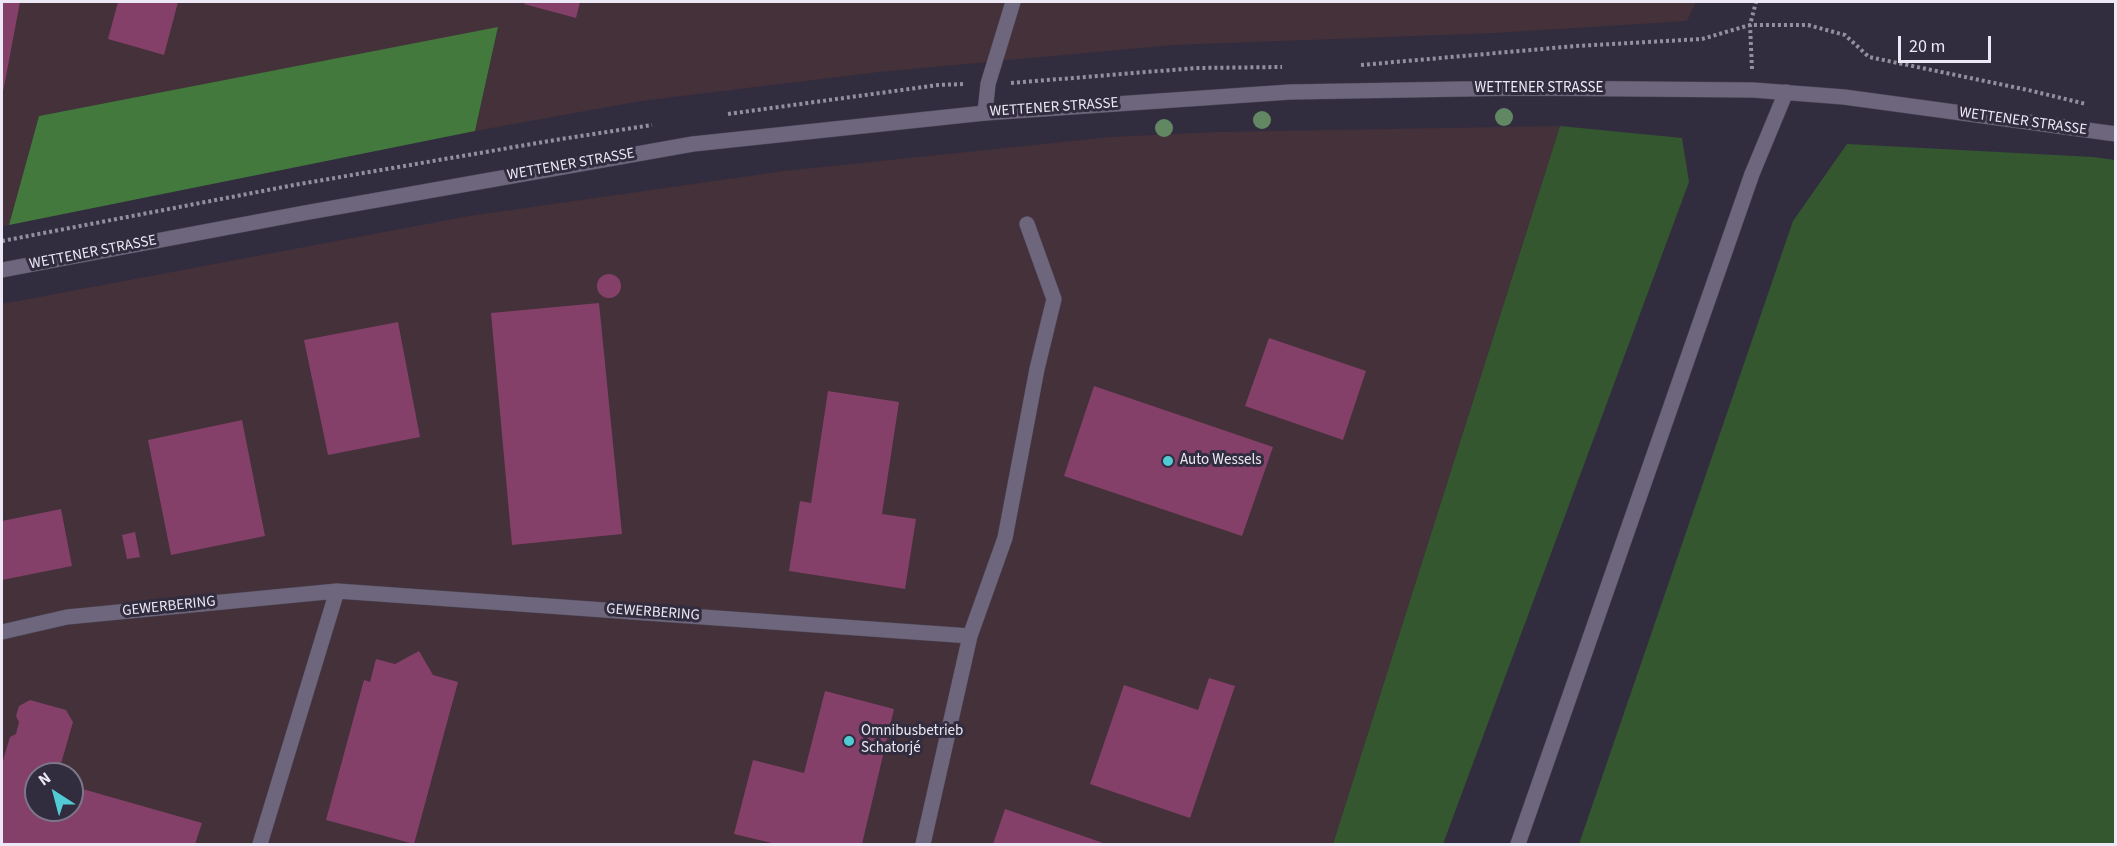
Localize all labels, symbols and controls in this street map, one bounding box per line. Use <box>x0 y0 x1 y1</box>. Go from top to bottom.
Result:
scale bar <box>1901 24 1994 62</box>
text: 20 m <box>1909 34 1945 59</box>
street label: WETTENER STRASSE <box>1475 80 1603 98</box>
street label: WETTENER STRASSE <box>989 95 1119 121</box>
street label: WETTENER STRASSE <box>1958 104 2088 140</box>
street label: WETTENER STRASSE <box>506 145 636 185</box>
street label: WETTENER STRASSE <box>28 232 158 274</box>
place label: Auto Wessels <box>1180 452 1262 470</box>
marker: Auto Wessels <box>1161 454 1175 468</box>
street label: GEWERBERING <box>122 593 216 621</box>
street label: GEWERBERING <box>606 601 700 625</box>
place label: Omnibusbetrieb Schatorjé <box>861 723 963 758</box>
marker: Omnibusbetrieb Schatorjé <box>842 734 856 748</box>
north arrow <box>24 762 84 822</box>
text: N <box>34 767 55 791</box>

